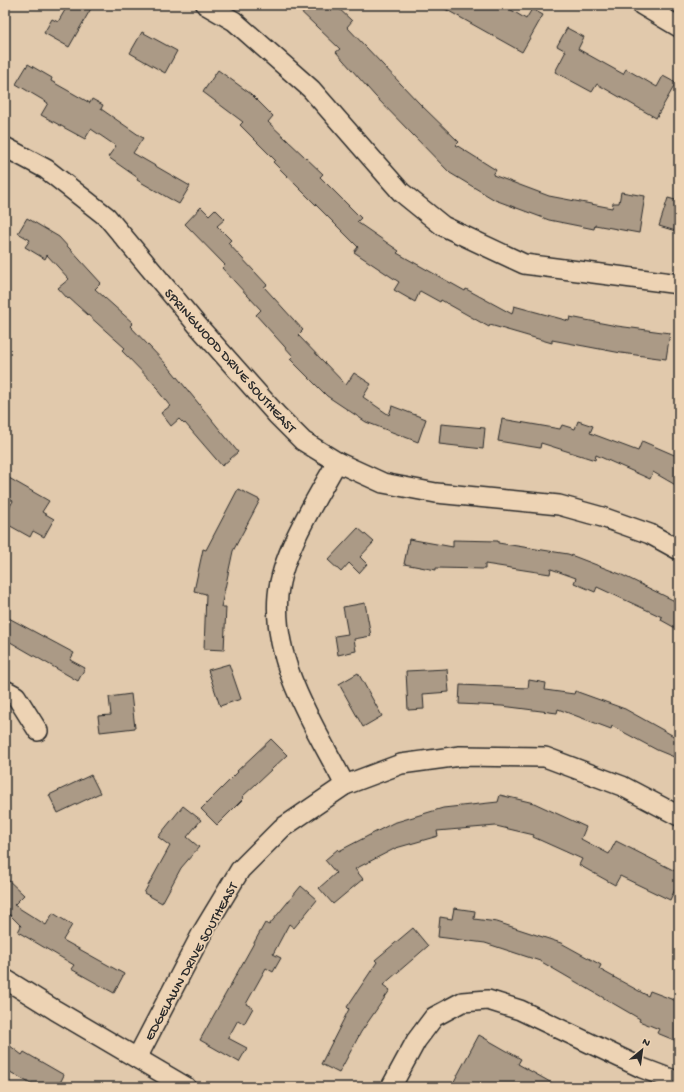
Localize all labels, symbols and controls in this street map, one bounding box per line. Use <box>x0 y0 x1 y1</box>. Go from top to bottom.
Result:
street label: SPRINGWOOD DRIVE SOUTHEAST <box>160 286 299 438</box>
street label: EDGELAWN DRIVE SOUTHEAST <box>142 880 243 1044</box>
north arrow <box>622 1030 662 1070</box>
text: N <box>640 1036 652 1050</box>

